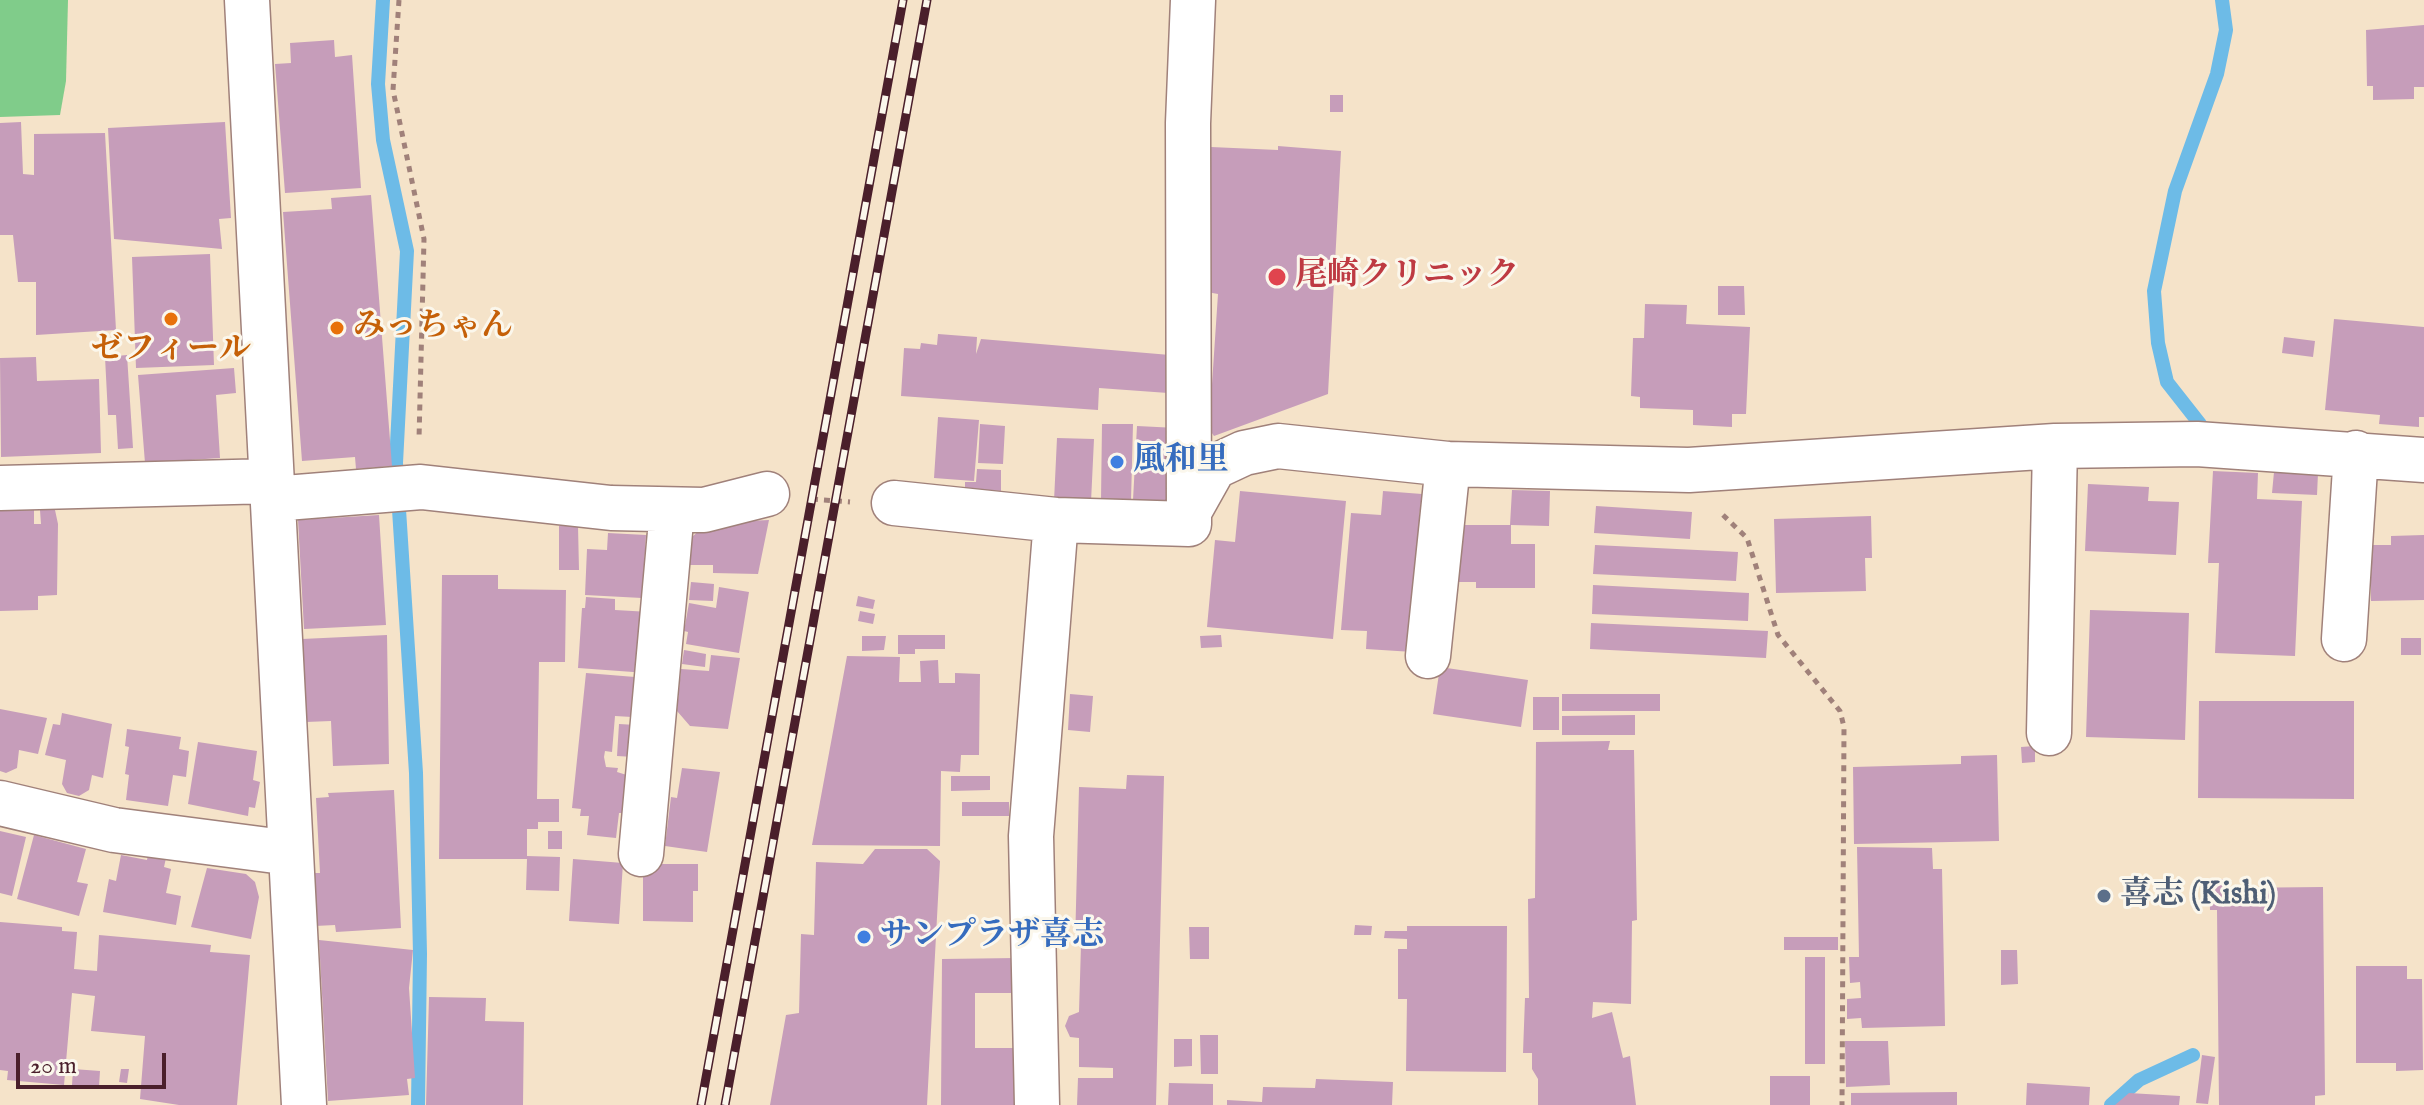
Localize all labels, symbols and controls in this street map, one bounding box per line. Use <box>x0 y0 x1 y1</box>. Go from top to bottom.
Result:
place label: 尾崎クリニック <box>1295 258 1519 296</box>
marker: 尾崎クリニック <box>1266 266 1288 288</box>
place label: みっちゃん <box>353 309 513 347</box>
marker: ゼフィール <box>162 310 180 328</box>
marker: みっちゃん <box>328 319 346 337</box>
place label: ゼフィール <box>91 332 251 370</box>
place label: 風和里 <box>1133 443 1229 481</box>
marker: 風和里 <box>1108 453 1126 471</box>
place label: 喜志 (Kishi) <box>2120 877 2276 915</box>
marker: 喜志 (Kishi) <box>2095 887 2113 905</box>
place label: サンプラザ喜志 <box>880 918 1104 956</box>
marker: サンプラザ喜志 <box>855 928 873 946</box>
scale bar <box>20 1037 170 1087</box>
text: 20 m <box>30 1051 77 1082</box>

